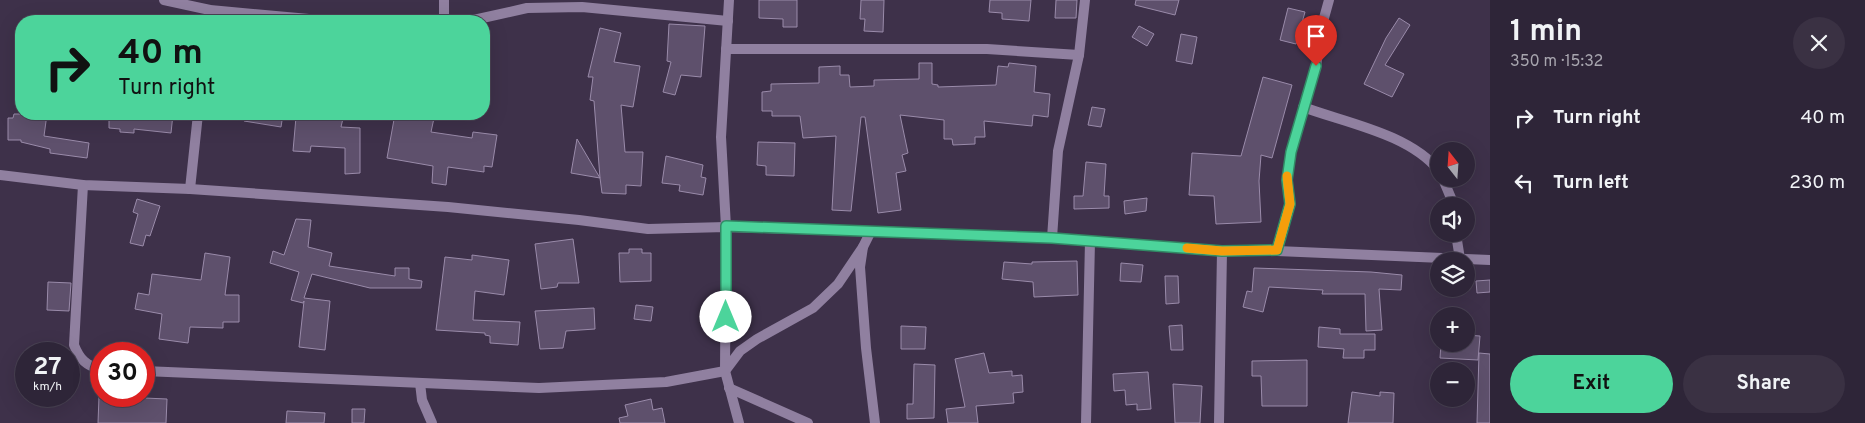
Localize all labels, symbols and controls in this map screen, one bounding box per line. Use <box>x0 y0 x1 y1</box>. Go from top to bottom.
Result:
text: 1 min <box>1510 14 1582 51</box>
pin <box>1295 15 1337 66</box>
button: close <box>1793 17 1845 69</box>
icon: arrive <box>1302 22 1330 50</box>
text: 40 m <box>118 32 203 76</box>
icon: right <box>35 35 100 100</box>
text: 350 m · 15:32 <box>1510 52 1603 72</box>
text: Turn right <box>118 75 215 102</box>
icon: right <box>1510 104 1538 132</box>
text: Turn right <box>1553 106 1641 130</box>
text: 40 m <box>1800 106 1845 130</box>
north arrow <box>1430 142 1475 188</box>
map controls <box>1430 142 1475 407</box>
icon: left <box>1510 169 1538 197</box>
text: Turn left <box>1553 171 1629 195</box>
text: 230 m <box>1789 171 1845 195</box>
button: sound <box>1430 197 1475 242</box>
button: layers <box>1430 252 1475 297</box>
position arrow <box>699 290 751 342</box>
button: + <box>1430 307 1475 352</box>
speed limit sign: 30 <box>90 342 155 407</box>
text: 27 <box>33 352 62 384</box>
button: Exit <box>1510 355 1673 413</box>
button: Share <box>1683 355 1845 413</box>
button: − <box>1430 362 1475 407</box>
text: km/h <box>33 379 62 395</box>

